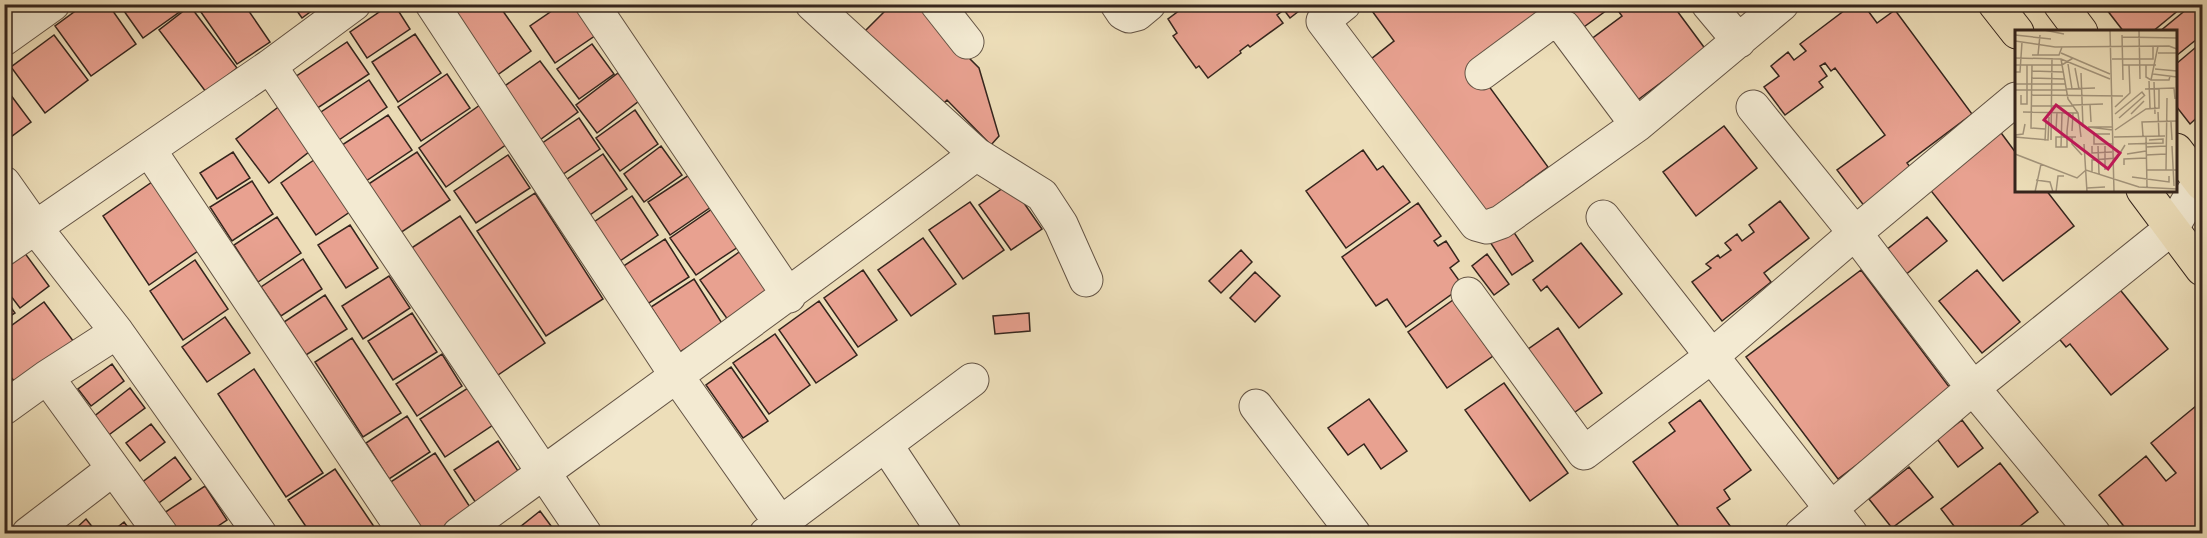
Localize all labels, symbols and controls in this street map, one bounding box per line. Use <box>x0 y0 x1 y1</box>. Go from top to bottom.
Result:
inset map <box>2015 30 2177 192</box>

